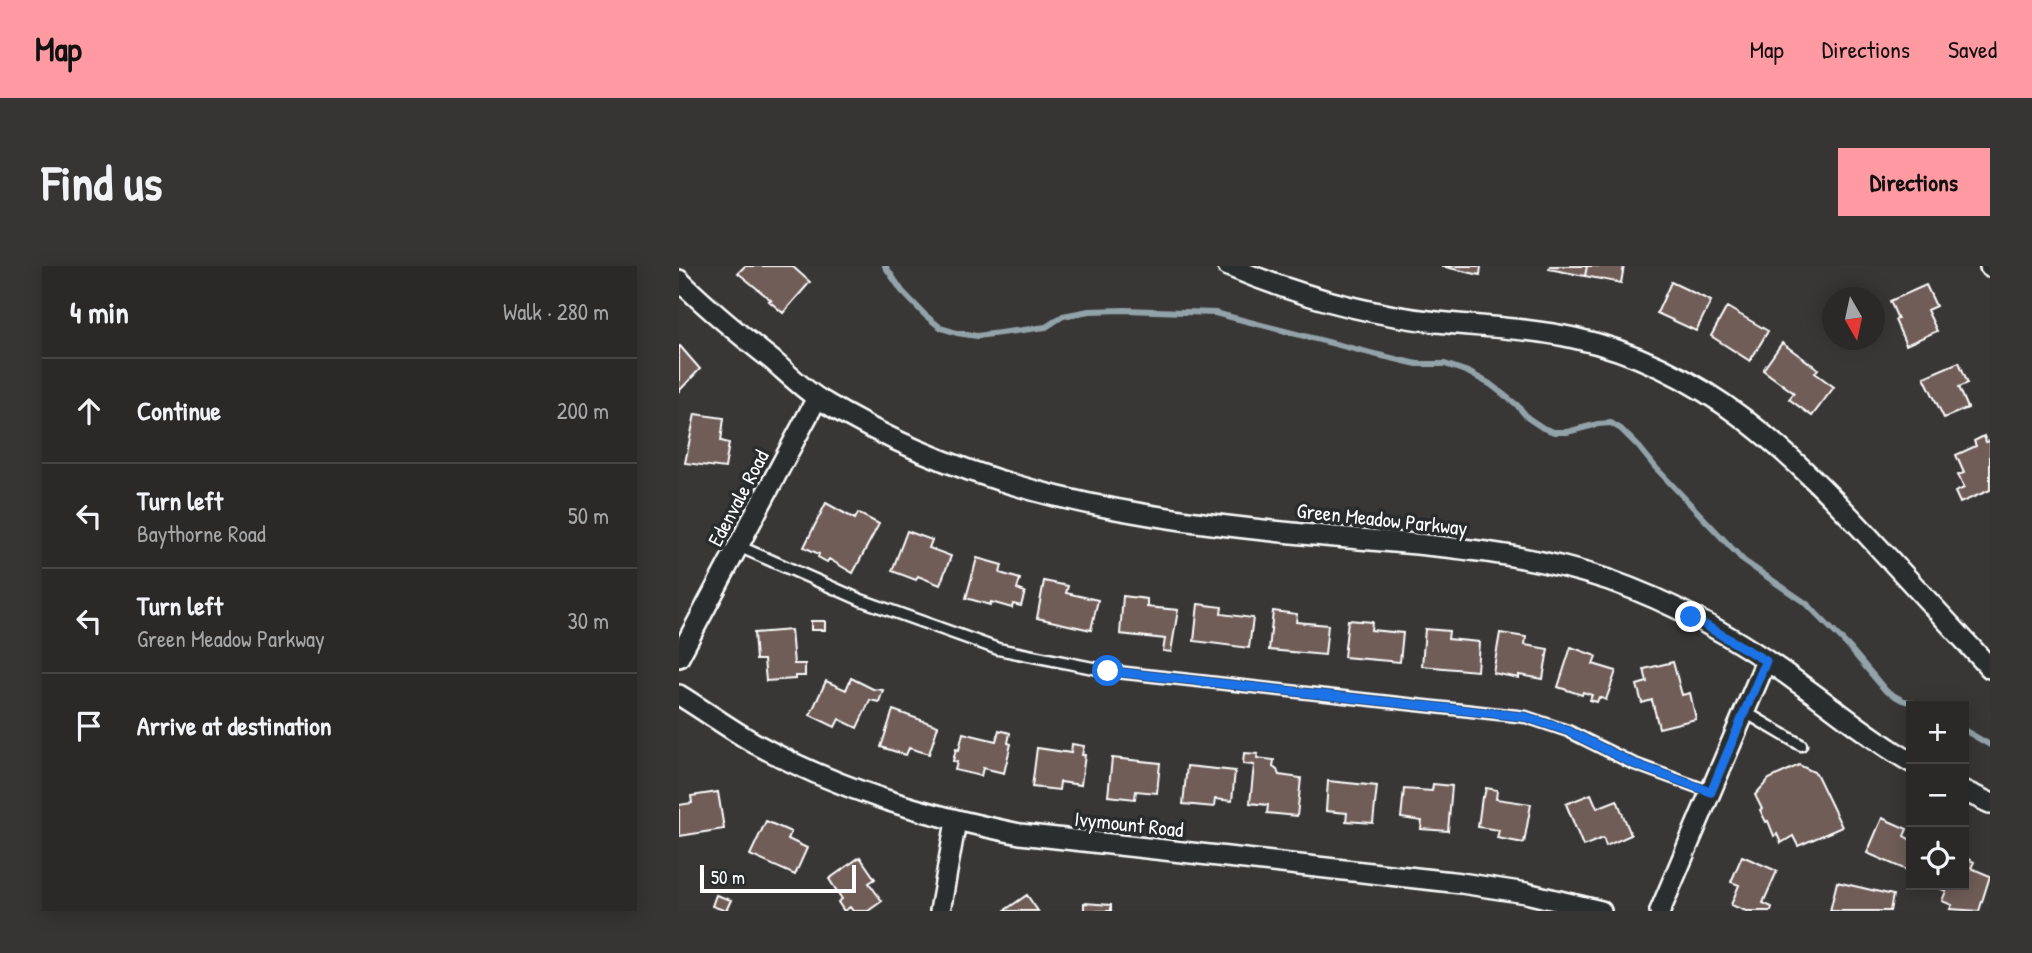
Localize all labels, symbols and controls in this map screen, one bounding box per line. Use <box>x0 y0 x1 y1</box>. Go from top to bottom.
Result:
text: Map <box>35 27 82 71</box>
text: Map <box>1750 33 1784 65</box>
text: Directions <box>1822 33 1910 65</box>
text: Saved <box>1948 33 1997 65</box>
button: Directions <box>1838 148 1990 216</box>
text: Find us <box>42 149 162 215</box>
north arrow <box>1822 287 1885 350</box>
text: 4 min <box>70 292 129 332</box>
text: Walk · 280 m <box>503 296 609 327</box>
icon: ahead <box>70 392 108 430</box>
text: Continue <box>137 393 221 428</box>
text: 200 m <box>557 395 609 426</box>
street label: Edenvale Road <box>701 445 775 551</box>
text: Turn left <box>137 483 223 518</box>
street label: Green Meadow Parkway <box>1295 496 1469 542</box>
icon: left <box>70 497 108 535</box>
text: 50 m <box>568 500 609 531</box>
text: Baythorne Road <box>137 518 266 549</box>
text: Turn left <box>137 588 223 623</box>
route end <box>1675 601 1706 632</box>
icon: left <box>70 602 108 640</box>
text: 30 m <box>567 605 609 636</box>
text: Green Meadow Parkway <box>137 623 325 654</box>
route start <box>1092 655 1123 686</box>
map controls <box>1906 701 1969 890</box>
button: + <box>1906 701 1969 764</box>
icon: arrive <box>70 707 108 745</box>
text: Arrive at destination <box>137 708 332 743</box>
button: − <box>1906 764 1969 827</box>
street label: Ivymount Road <box>1073 804 1185 844</box>
button: locate <box>1906 827 1969 890</box>
scale bar <box>700 862 856 894</box>
text: 50 m <box>711 864 745 890</box>

